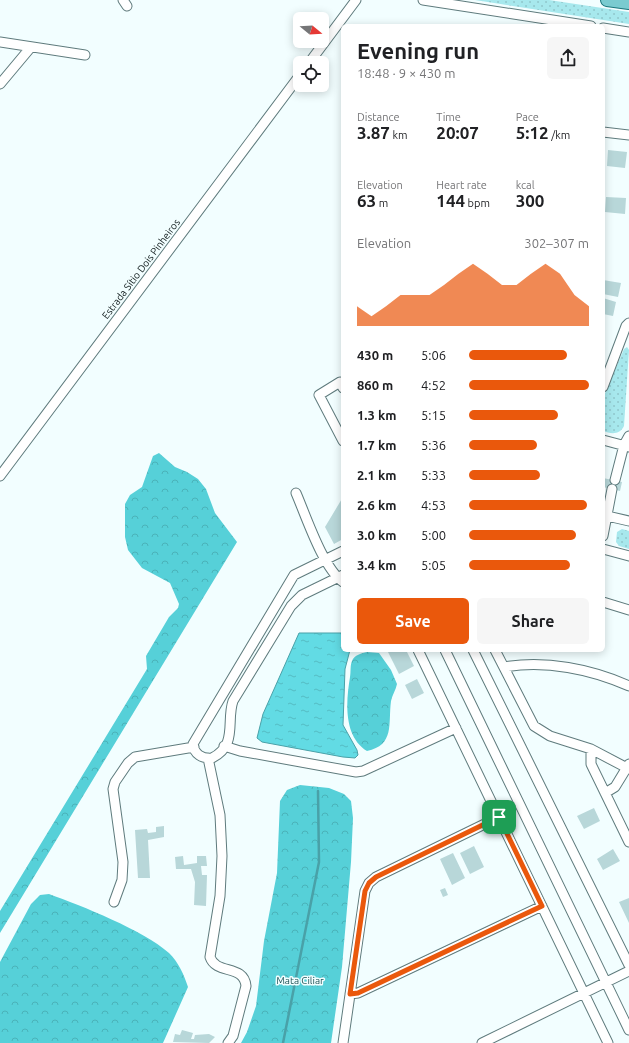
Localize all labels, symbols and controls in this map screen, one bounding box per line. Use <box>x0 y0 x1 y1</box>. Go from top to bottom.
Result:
north arrow <box>293 12 329 48</box>
map controls <box>293 12 329 92</box>
button: share <box>547 37 589 79</box>
text: Evening run <box>357 38 479 63</box>
button: locate <box>293 56 329 92</box>
text: 18:48 · 9 × 430 m <box>357 66 456 80</box>
text: Distance <box>357 111 400 123</box>
text: Time <box>436 111 461 123</box>
text: Pace <box>516 111 539 123</box>
text: 3.87 <box>357 123 390 142</box>
text: 20:07 <box>436 123 479 142</box>
text: 5:12 <box>516 123 549 142</box>
text: km <box>390 129 408 141</box>
text: /km <box>549 129 570 141</box>
text: Elevation <box>357 179 403 191</box>
text: Heart rate <box>436 179 487 191</box>
text: kcal <box>516 179 535 191</box>
text: 63 <box>357 191 376 210</box>
text: 144 <box>436 191 465 210</box>
text: 300 <box>516 191 544 210</box>
text: m <box>376 197 388 209</box>
text: bpm <box>465 197 490 209</box>
street label: Estrada Sítio Dois Pinheiros <box>100 217 182 321</box>
text: Elevation <box>357 236 411 250</box>
text: 302–307 m <box>524 236 589 250</box>
text: 430 m <box>357 348 393 362</box>
text: 5:06 <box>421 348 446 362</box>
text: 860 m <box>357 378 393 392</box>
text: 4:52 <box>421 378 446 392</box>
text: 1.3 km <box>357 408 396 422</box>
text: 5:15 <box>421 408 446 422</box>
text: 1.7 km <box>357 438 396 452</box>
text: 5:36 <box>421 438 446 452</box>
text: 2.1 km <box>357 468 396 482</box>
text: 5:33 <box>421 468 446 482</box>
text: 2.6 km <box>357 498 396 512</box>
text: 4:53 <box>421 498 446 512</box>
text: 3.0 km <box>357 528 396 542</box>
text: 5:00 <box>421 528 446 542</box>
text: 3.4 km <box>357 558 396 572</box>
text: 5:05 <box>421 558 446 572</box>
button: Save <box>357 598 469 644</box>
button: Share <box>477 598 589 644</box>
pin <box>482 800 516 834</box>
icon: arrive <box>488 806 510 828</box>
park label: Mata Ciliar <box>276 975 324 986</box>

